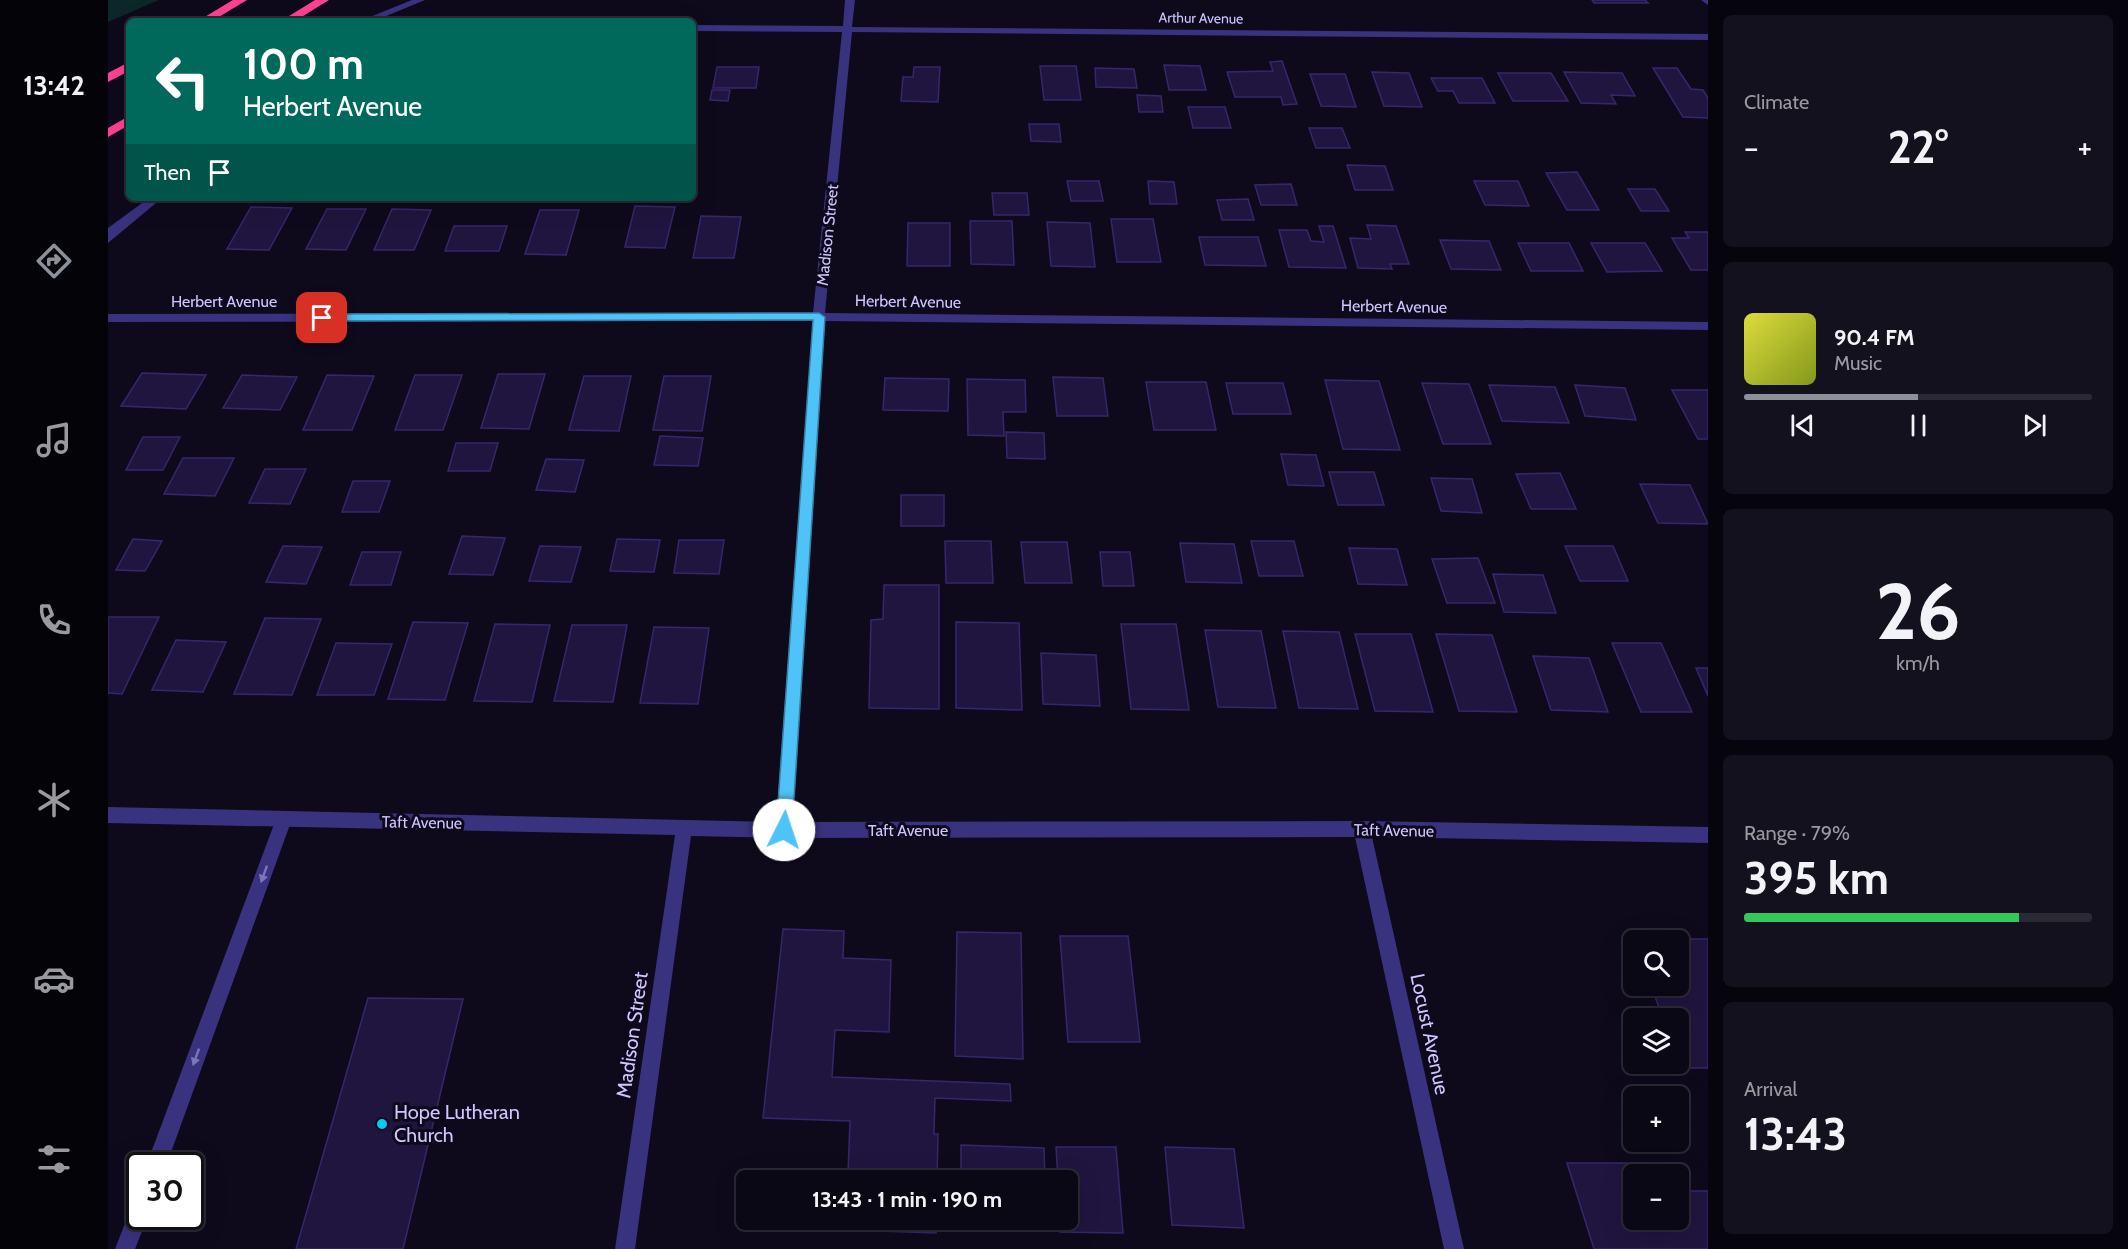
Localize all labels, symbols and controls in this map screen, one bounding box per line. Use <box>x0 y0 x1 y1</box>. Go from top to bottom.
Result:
street label: Arthur Avenue <box>1159 8 1243 28</box>
text: 100 m <box>243 38 364 90</box>
icon: left <box>144 42 222 120</box>
text: 13:42 <box>23 69 85 102</box>
text: Herbert Avenue <box>243 90 422 123</box>
text: Climate <box>1744 90 1809 114</box>
text: 22° <box>1888 120 1948 174</box>
text: − <box>1744 127 1759 167</box>
text: + <box>2077 127 2092 167</box>
icon: arrive <box>203 156 236 189</box>
text: Then <box>144 159 191 186</box>
street label: Madison Street <box>813 183 842 287</box>
icon: directions <box>33 240 75 282</box>
street label: Herbert Avenue <box>855 291 961 312</box>
street label: Herbert Avenue <box>171 292 277 311</box>
pin <box>296 292 347 343</box>
street label: Herbert Avenue <box>1341 296 1447 317</box>
icon: arrive <box>305 301 338 334</box>
text: 90.4 FM <box>1834 324 1915 351</box>
text: Music <box>1834 351 1882 375</box>
icon: previous <box>1786 409 1819 442</box>
icon: pause <box>1902 409 1935 442</box>
icon: next <box>2018 409 2051 442</box>
icon: music <box>33 419 75 461</box>
text: 26 <box>1875 564 1961 659</box>
icon: phone <box>33 599 75 641</box>
text: km/h <box>1896 651 1940 675</box>
icon: climate <box>33 779 75 821</box>
position arrow <box>752 798 816 862</box>
street label: Taft Avenue <box>382 812 462 833</box>
street label: Taft Avenue <box>1354 820 1434 841</box>
street label: Taft Avenue <box>868 821 948 840</box>
text: Range · 79% <box>1744 821 1850 845</box>
text: 395 km <box>1744 851 1889 905</box>
one-way arrow <box>258 865 268 883</box>
map controls <box>1623 930 1689 1230</box>
button: search <box>1623 930 1689 996</box>
icon: car <box>33 958 75 1000</box>
street label: Madison Street <box>611 970 653 1100</box>
street label: Locust Avenue <box>1405 971 1455 1097</box>
button: layers <box>1623 1008 1689 1074</box>
one-way arrow <box>191 1048 201 1066</box>
text: Arrival <box>1744 1077 1797 1101</box>
button: + <box>1623 1086 1689 1152</box>
place label: Hope Lutheran Church <box>394 1100 520 1147</box>
text: 13:43 <box>1744 1107 1847 1161</box>
marker: Hope Lutheran Church <box>375 1117 389 1131</box>
icon: filters <box>33 1138 75 1180</box>
speed limit sign: 30 <box>126 1152 204 1230</box>
button: − <box>1623 1164 1689 1230</box>
text: 13:43 · 1 min · 190 m <box>812 1186 1002 1213</box>

